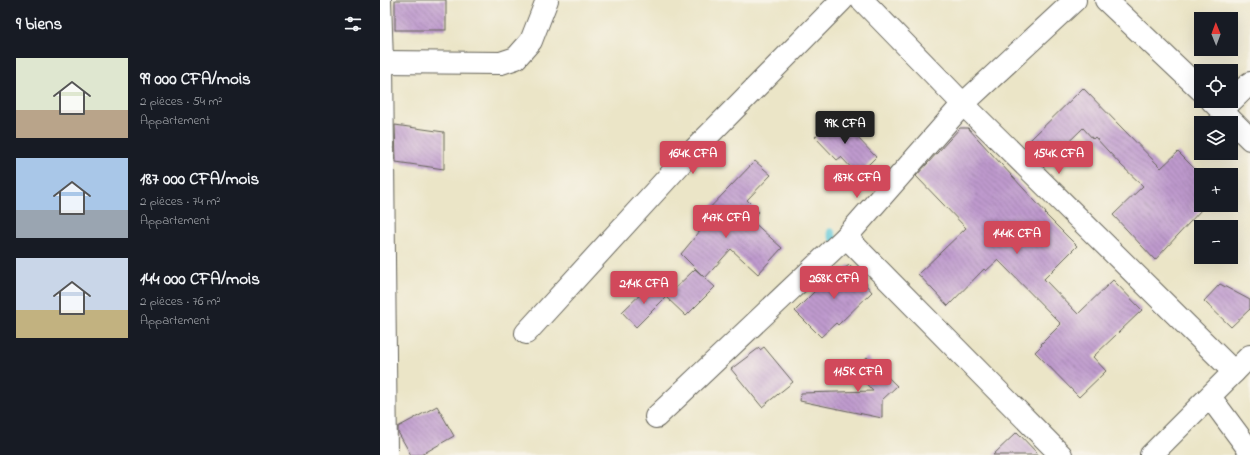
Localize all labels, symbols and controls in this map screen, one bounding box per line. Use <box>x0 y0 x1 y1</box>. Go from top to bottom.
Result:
text: 9 biens <box>16 12 62 37</box>
north arrow <box>1194 12 1238 56</box>
map controls <box>1194 12 1238 264</box>
icon: filters <box>342 13 364 35</box>
button: locate <box>1194 64 1238 108</box>
text: 99 000 CFA/mois <box>140 67 251 92</box>
icon: home <box>48 74 96 122</box>
text: 2 pièces · 54 m² <box>140 92 222 111</box>
text: Appartement <box>140 111 210 130</box>
pin: 99K CFA <box>808 111 882 145</box>
text: 99K CFA <box>825 114 865 133</box>
button: layers <box>1194 116 1238 160</box>
pin: 164K CFA <box>652 141 734 175</box>
pin: 154K CFA <box>1018 141 1100 175</box>
text: 164K CFA <box>669 144 717 163</box>
text: 154K CFA <box>1034 144 1084 163</box>
pin: 187K CFA <box>816 165 898 199</box>
text: 187 000 CFA/mois <box>140 167 259 192</box>
text: 187K CFA <box>833 168 881 187</box>
button: + <box>1194 168 1238 212</box>
icon: home <box>48 174 96 222</box>
text: 2 pièces · 74 m² <box>140 192 220 211</box>
pin: 147K CFA <box>685 205 767 239</box>
text: 147K CFA <box>702 208 750 227</box>
text: Appartement <box>140 211 210 230</box>
button: − <box>1194 220 1238 264</box>
pin: 144K CFA <box>976 221 1058 255</box>
text: 144K CFA <box>993 224 1041 243</box>
pin: 268K CFA <box>793 266 875 300</box>
text: 144 000 CFA/mois <box>140 267 260 292</box>
text: 268K CFA <box>809 269 859 288</box>
pin: 214K CFA <box>603 271 685 305</box>
icon: home <box>48 274 96 322</box>
text: 214K CFA <box>619 274 669 293</box>
text: 2 pièces · 76 m² <box>140 292 221 311</box>
text: Appartement <box>140 311 210 330</box>
pin: 115K CFA <box>817 359 899 393</box>
text: 115K CFA <box>834 362 882 381</box>

